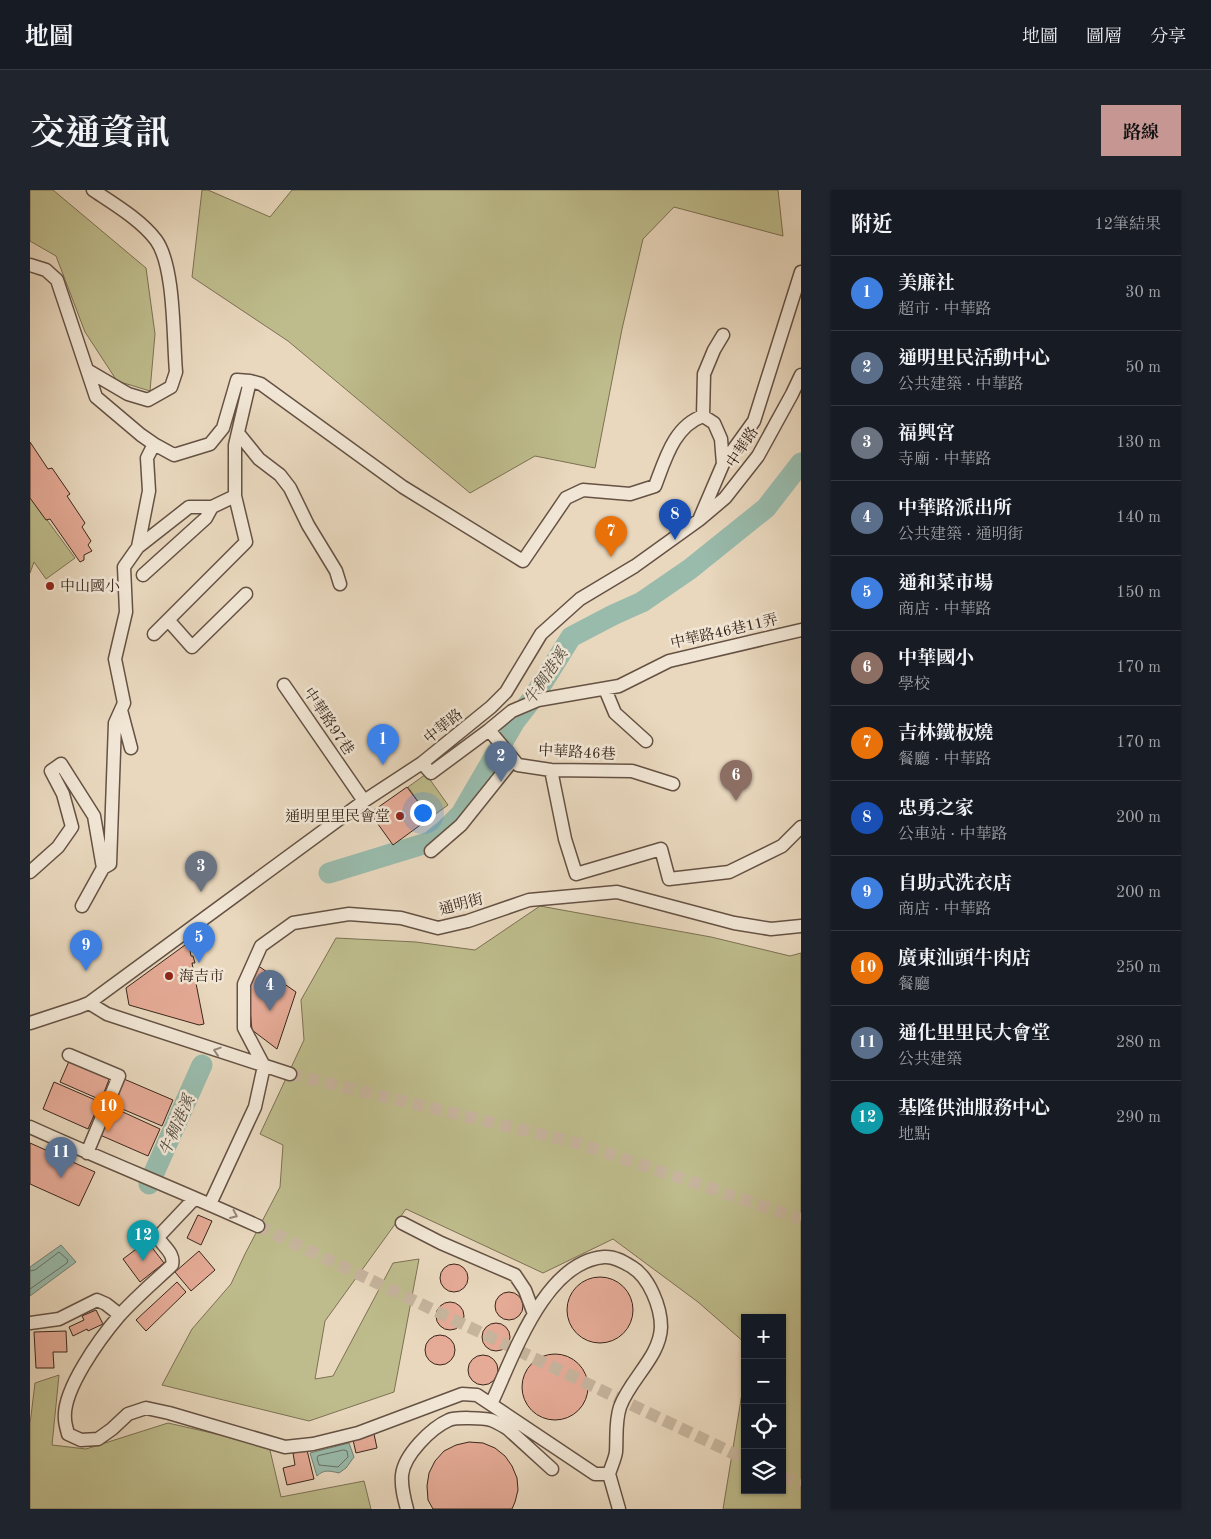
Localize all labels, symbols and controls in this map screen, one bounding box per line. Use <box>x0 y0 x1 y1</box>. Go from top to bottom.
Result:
text: 地圖 <box>25 26 73 50</box>
text: 地圖 <box>1022 28 1058 46</box>
text: 圖層 <box>1086 28 1122 46</box>
text: 分享 <box>1150 28 1186 46</box>
button: 路線 <box>1101 105 1181 156</box>
text: 交通資訊 <box>30 117 170 152</box>
text: 附近 <box>851 215 893 236</box>
text: 12筆結果 <box>1094 217 1161 233</box>
text: 美廉社 <box>898 275 955 294</box>
text: 1 <box>862 285 872 301</box>
text: 30 m <box>1125 285 1161 301</box>
text: 超市 · 中華路 <box>898 302 991 318</box>
text: 通明里民活動中心 <box>898 350 1050 369</box>
text: 2 <box>862 360 872 376</box>
text: 50 m <box>1125 360 1161 376</box>
text: 公共建築 · 中華路 <box>898 377 1023 393</box>
street label: 中華路 <box>723 424 762 471</box>
text: 福興宮 <box>898 425 955 444</box>
text: 3 <box>862 435 872 451</box>
text: 130 m <box>1116 435 1161 451</box>
text: 寺廟 · 中華路 <box>898 452 991 468</box>
pin: 8 <box>659 499 691 540</box>
text: 中華路派出所 <box>898 500 1012 519</box>
text: 4 <box>862 510 872 526</box>
text: 140 m <box>1116 510 1161 526</box>
pin: 7 <box>595 516 627 557</box>
text: 公共建築 · 通明街 <box>898 527 1023 543</box>
text: 通和菜市場 <box>898 575 993 594</box>
place label: 中山國小 <box>60 578 120 595</box>
marker: 中山國小 <box>44 580 56 592</box>
text: 5 <box>862 585 872 601</box>
text: 150 m <box>1116 585 1161 601</box>
text: 商店 · 中華路 <box>898 602 991 618</box>
street label: 中華路46巷11弄 <box>669 611 780 652</box>
water label: 牛稠港溪 <box>520 643 572 708</box>
text: 中華國小 <box>898 650 974 669</box>
text: 6 <box>862 660 872 676</box>
text: 170 m <box>1116 660 1161 676</box>
text: 學校 <box>898 677 930 693</box>
street label: 中華路97巷 <box>300 684 357 758</box>
street label: 中華路 <box>420 706 466 747</box>
pin: 1 <box>367 724 399 765</box>
text: 吉林鐵板燒 <box>898 725 993 744</box>
text: 7 <box>862 735 872 751</box>
text: 170 m <box>1116 735 1161 751</box>
pin: 2 <box>485 741 517 782</box>
street label: 中華路46巷 <box>538 742 616 763</box>
text: 餐廳 · 中華路 <box>898 752 991 768</box>
pin: 6 <box>720 760 752 801</box>
your location <box>410 800 436 826</box>
text: 忠勇之家 <box>898 800 974 819</box>
place label: 通明里里民會堂 <box>285 808 390 825</box>
marker: 通明里里民會堂 <box>394 810 406 822</box>
text: 8 <box>862 810 872 826</box>
text: 200 m <box>1116 810 1161 826</box>
text: 公車站 · 中華路 <box>898 827 1007 843</box>
pin: 3 <box>185 851 217 892</box>
text: 自助式洗衣店 <box>898 875 1012 894</box>
text: 9 <box>862 885 872 901</box>
text: 200 m <box>1116 885 1161 901</box>
street label: 通明街 <box>437 890 485 919</box>
text: 商店 · 中華路 <box>898 902 991 918</box>
pin: 5 <box>183 922 215 963</box>
pin: 9 <box>70 930 102 971</box>
text: 廣東汕頭牛肉店 <box>898 950 1031 969</box>
text: 10 <box>858 960 876 976</box>
text: 250 m <box>1116 960 1161 976</box>
place label: 海吉市 <box>179 968 224 985</box>
marker: 海吉市 <box>163 970 175 982</box>
pin: 4 <box>254 970 286 1011</box>
text: 餐廳 <box>898 977 930 993</box>
text: 通化里里民大會堂 <box>898 1025 1050 1044</box>
text: 11 <box>858 1035 876 1051</box>
text: 280 m <box>1116 1035 1161 1051</box>
one-way arrow <box>214 1046 222 1056</box>
text: 公共建築 <box>898 1052 962 1068</box>
pin: 10 <box>92 1091 124 1132</box>
water label: 牛稠港溪 <box>156 1091 199 1158</box>
text: 基隆供油服務中心 <box>898 1100 1050 1119</box>
text: 12 <box>858 1110 876 1126</box>
text: 290 m <box>1116 1110 1161 1126</box>
text: 地點 <box>898 1127 930 1143</box>
pin: 11 <box>45 1137 77 1178</box>
one-way arrow <box>229 1209 238 1219</box>
pin: 12 <box>127 1220 159 1261</box>
map controls <box>741 1314 786 1494</box>
button: + <box>741 1314 786 1359</box>
button: − <box>741 1359 786 1404</box>
button: locate <box>741 1404 786 1449</box>
button: layers <box>741 1449 786 1494</box>

